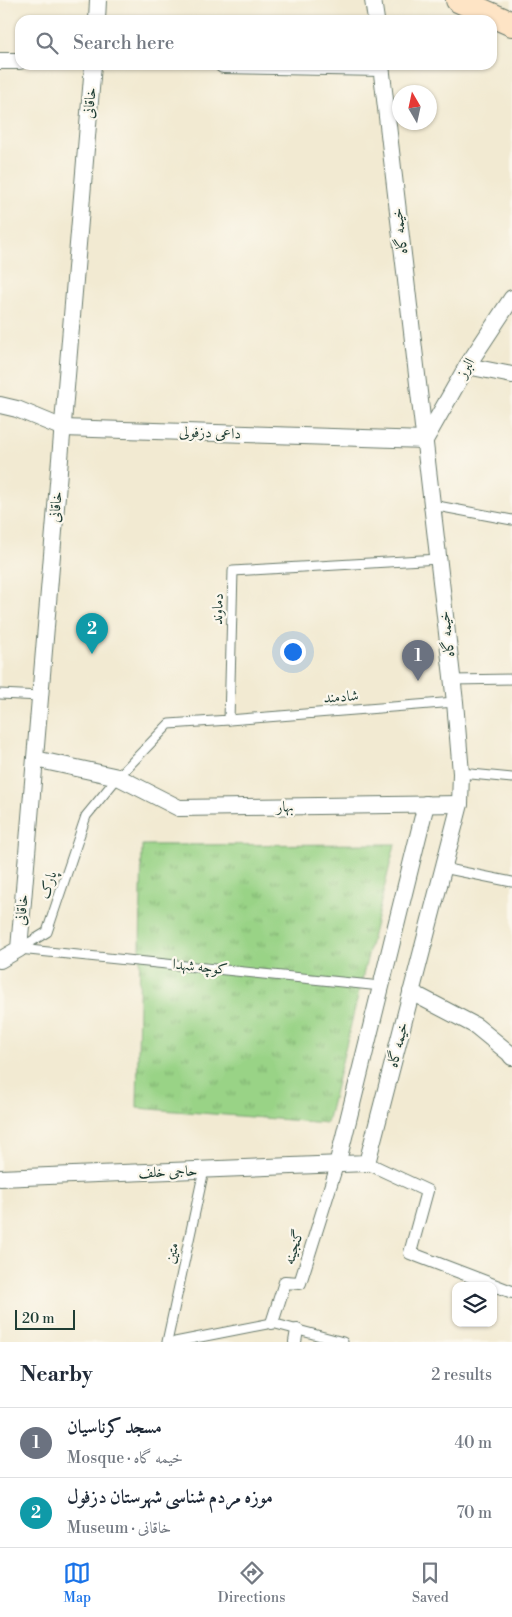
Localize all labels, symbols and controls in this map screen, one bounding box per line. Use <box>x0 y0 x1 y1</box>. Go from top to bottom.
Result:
search box <box>15 15 497 70</box>
icon: search <box>33 29 61 57</box>
text: Search here <box>73 31 174 55</box>
north arrow <box>392 85 437 130</box>
street label: خاقانی <box>79 87 101 119</box>
street label: خیمه گاه <box>388 207 412 255</box>
street label: البرز <box>452 354 479 383</box>
street label: داعی دزفولی <box>179 422 241 444</box>
street label: خاقانی <box>45 491 67 523</box>
street label: دماوند <box>208 593 228 625</box>
street label: خیمه گاه <box>435 610 459 658</box>
pin: 2 <box>76 613 108 654</box>
your location <box>280 639 306 665</box>
pin: 1 <box>402 640 434 681</box>
street label: شادمند <box>323 686 359 708</box>
street label: بهار <box>274 797 294 817</box>
street label: پارک <box>35 868 63 902</box>
street label: خاقانی <box>11 894 33 926</box>
street label: کوچه شهدا <box>171 955 228 980</box>
street label: خیمه گاه <box>383 1020 413 1070</box>
street label: حاجی خلف <box>138 1161 198 1183</box>
street label: گنجینه <box>280 1227 308 1267</box>
street label: متین <box>161 1241 183 1265</box>
map controls <box>452 1282 497 1327</box>
button: layers <box>452 1282 497 1327</box>
scale bar <box>15 1307 75 1330</box>
text: 20 m <box>22 1310 54 1328</box>
text: Nearby <box>20 1362 93 1388</box>
text: 2 results <box>431 1365 492 1385</box>
text: مسجد کرناسیان <box>67 1415 162 1439</box>
text: 1 <box>32 1433 40 1453</box>
text: 40 m <box>455 1433 492 1453</box>
text: Mosque · خیمه گاه <box>67 1448 183 1468</box>
text: موزه مردم شناسی شهرستان دزفول <box>67 1485 273 1509</box>
text: 2 <box>31 1503 41 1523</box>
text: 70 m <box>456 1503 492 1523</box>
text: Museum · خاقانی <box>67 1518 171 1538</box>
tab: Map <box>63 1559 91 1607</box>
tab: Directions <box>218 1559 285 1607</box>
tab: Saved <box>412 1559 449 1607</box>

